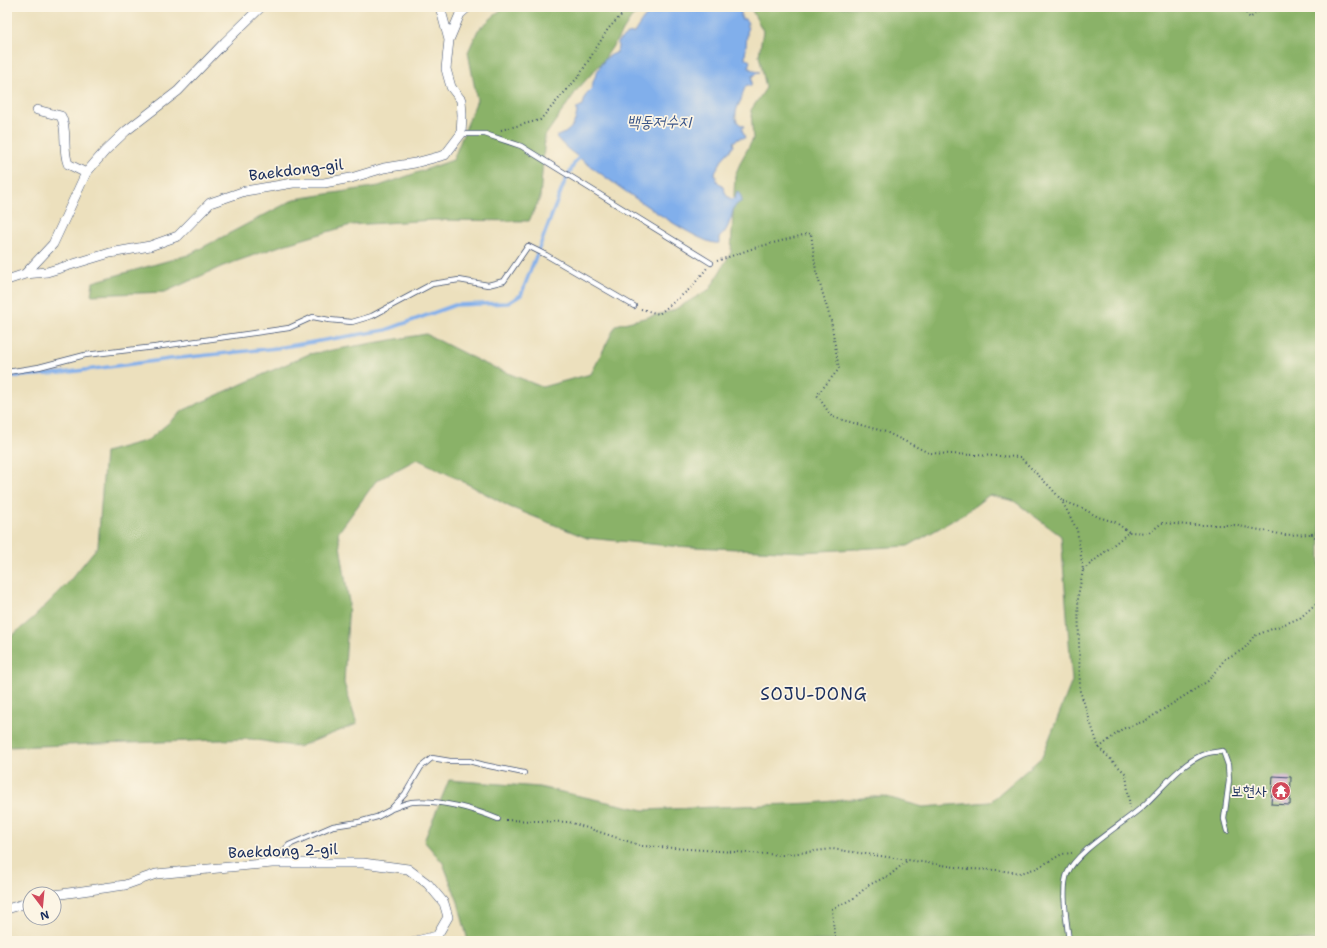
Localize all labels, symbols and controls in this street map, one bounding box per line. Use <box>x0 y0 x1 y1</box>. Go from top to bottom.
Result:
water label: 백동저수지 <box>627 111 693 132</box>
street label: Baekdong-gil <box>248 154 345 186</box>
district label: SOJU-DONG <box>760 683 868 705</box>
temple icon: 보현사 <box>1270 780 1292 802</box>
place label: 보현사 <box>1231 781 1267 801</box>
street label: Baekdong 2-gil <box>228 839 339 863</box>
north arrow <box>22 886 62 926</box>
text: N <box>38 907 51 924</box>

